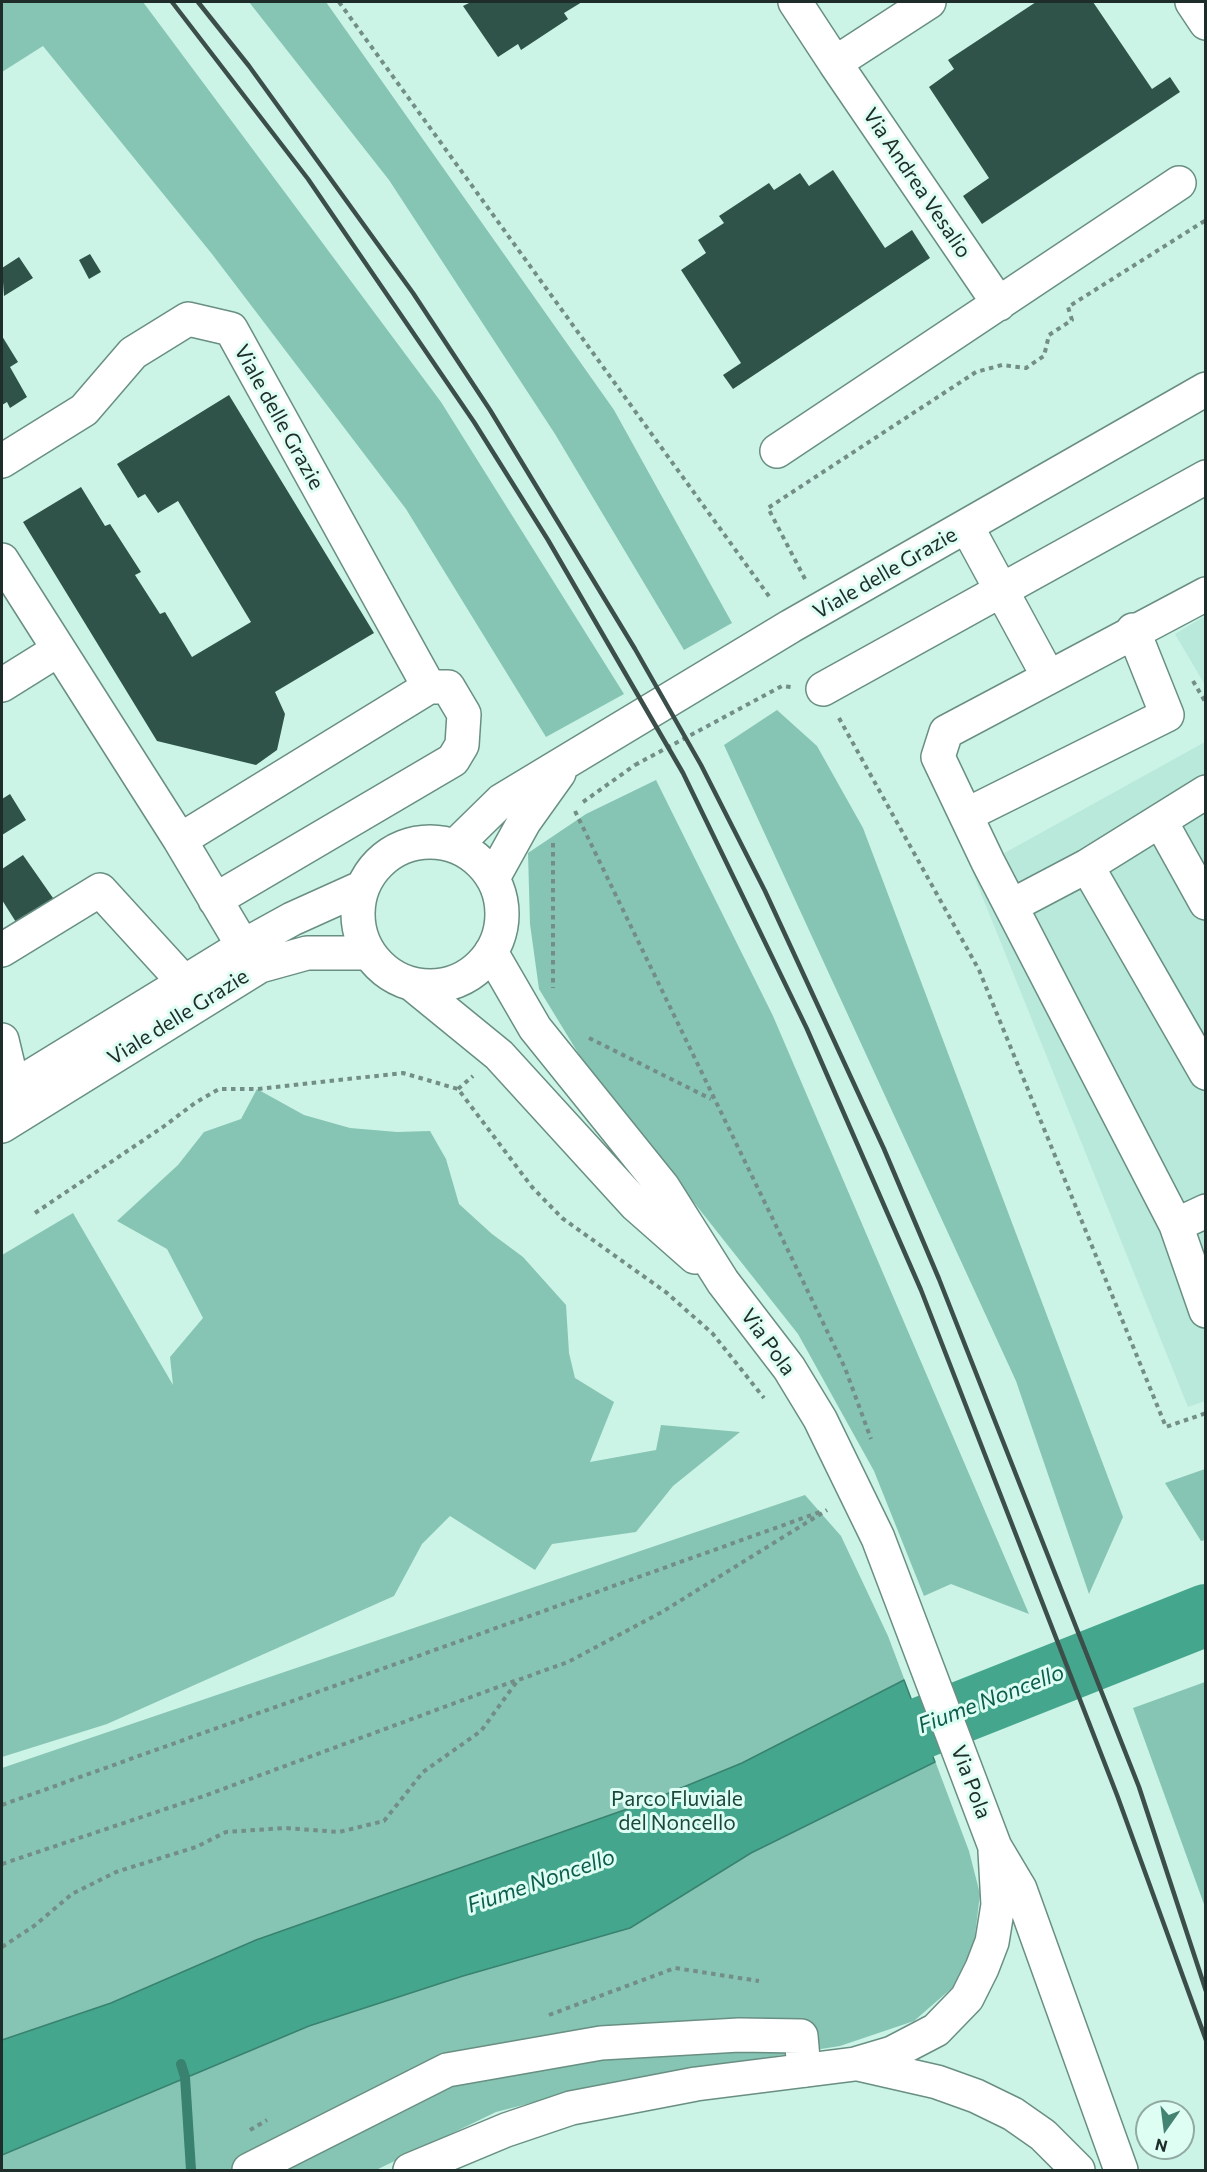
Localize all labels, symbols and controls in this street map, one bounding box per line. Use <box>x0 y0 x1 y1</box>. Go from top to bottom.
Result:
street label: Via Andrea Vesalio <box>858 103 976 263</box>
street label: Viale delle Grazie <box>229 340 329 494</box>
street label: Viale delle Grazie <box>809 522 961 624</box>
street label: Viale delle Grazie <box>103 963 253 1071</box>
street label: Via Pola <box>735 1304 801 1380</box>
water label: Fiume Noncello <box>914 1659 1068 1739</box>
street label: Via Pola <box>946 1742 996 1822</box>
park label: Parco Fluviale del Noncello <box>611 1786 743 1836</box>
water label: Fiume Noncello <box>464 1843 618 1919</box>
north arrow <box>1135 2100 1195 2160</box>
text: N <box>1153 2135 1169 2157</box>

